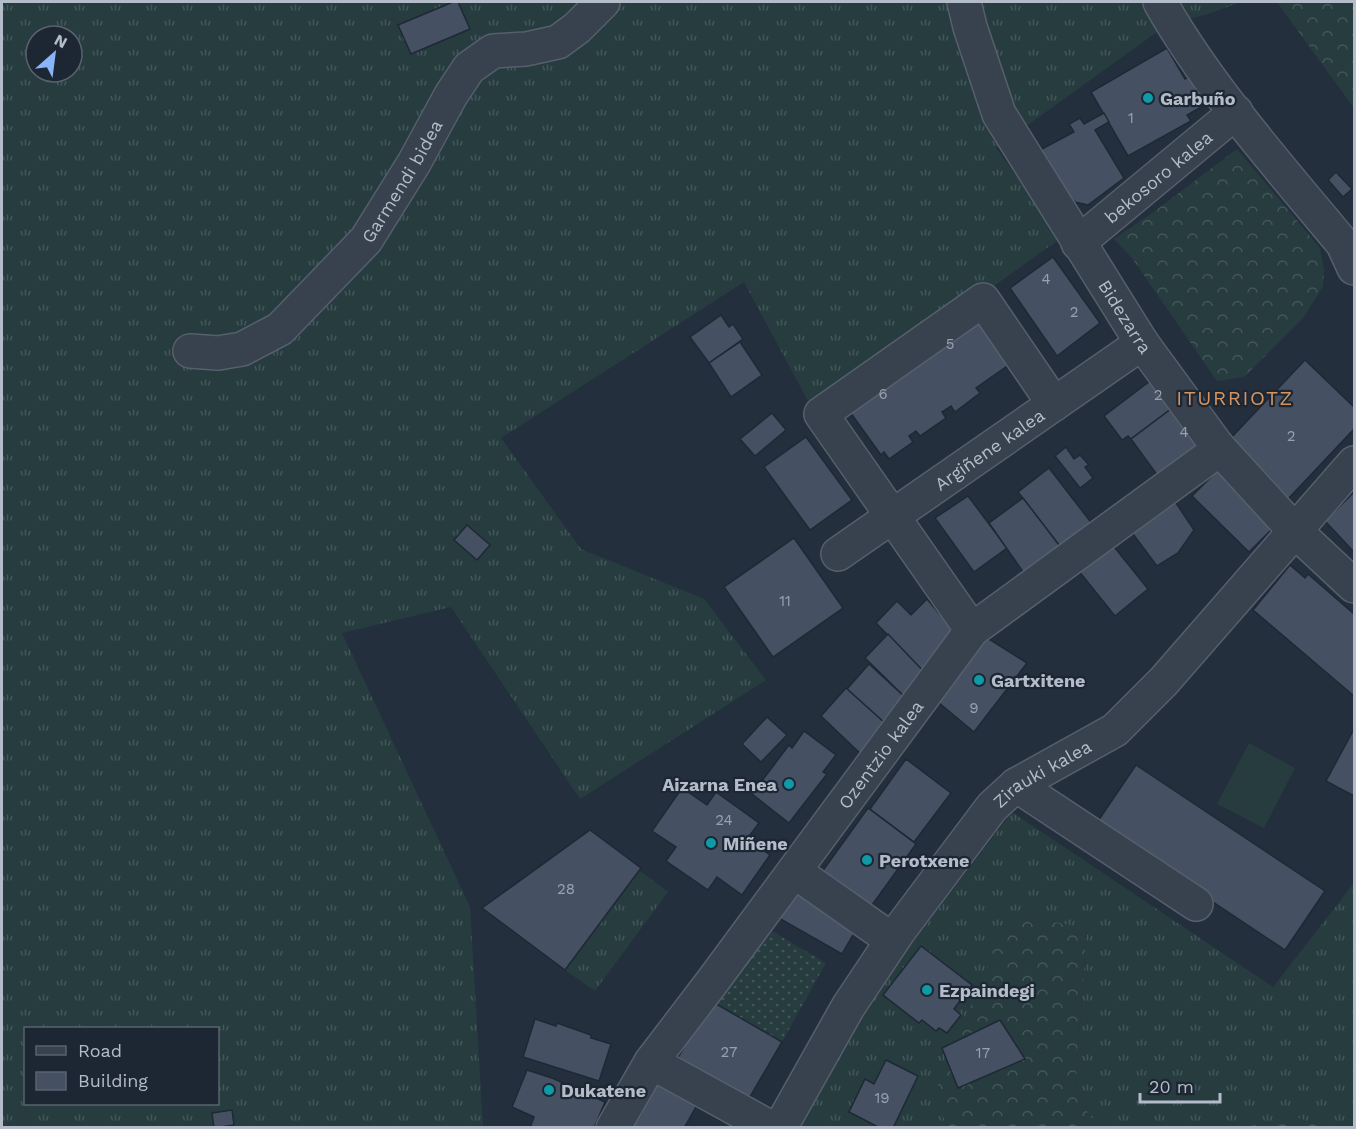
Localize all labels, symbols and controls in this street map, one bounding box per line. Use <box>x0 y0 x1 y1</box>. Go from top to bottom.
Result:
north arrow <box>24 24 84 84</box>
text: N <box>51 30 71 52</box>
place label: Garbuño <box>1160 88 1236 109</box>
marker: Garbuño <box>1141 91 1155 105</box>
house number: 1 <box>1128 109 1134 127</box>
street label: Garmendi bidea <box>357 116 446 246</box>
street label: bekosoro kalea <box>1100 126 1216 227</box>
house number: 4 <box>1041 270 1051 288</box>
street label: Bidezarra <box>1095 276 1156 357</box>
house number: 2 <box>1070 303 1078 321</box>
house number: 5 <box>946 335 954 353</box>
house number: 6 <box>878 385 888 403</box>
house number: 2 <box>1154 386 1162 404</box>
district label: ITURRIOTZ <box>1176 386 1294 410</box>
street label: Argiñene kalea <box>930 404 1048 494</box>
house number: 4 <box>1179 423 1189 441</box>
house number: 2 <box>1287 427 1295 445</box>
house number: 11 <box>779 592 791 610</box>
place label: Gartxitene <box>991 670 1086 691</box>
marker: Gartxitene <box>972 673 986 687</box>
street label: Ozentzio kalea <box>833 696 927 812</box>
house number: 9 <box>969 699 979 717</box>
street label: Zirauki kalea <box>988 735 1095 812</box>
place label: Aizarna Enea <box>662 774 778 795</box>
marker: Aizarna Enea <box>782 777 796 791</box>
house number: 24 <box>715 811 733 829</box>
place label: Miñene <box>723 833 788 854</box>
marker: Miñene <box>704 836 718 850</box>
place label: Perotxene <box>879 850 970 871</box>
marker: Perotxene <box>860 853 874 867</box>
house number: 28 <box>557 880 575 898</box>
place label: Ezpaindegi <box>939 980 1035 1001</box>
marker: Ezpaindegi <box>920 983 934 997</box>
legend <box>24 1027 219 1105</box>
text: Road <box>78 1040 122 1061</box>
house number: 27 <box>721 1043 737 1061</box>
house number: 17 <box>976 1044 990 1062</box>
scale bar <box>1140 1066 1220 1104</box>
text: Building <box>78 1070 148 1091</box>
text: 20 m <box>1149 1076 1194 1097</box>
place label: Dukatene <box>561 1080 646 1101</box>
marker: Dukatene <box>542 1083 556 1097</box>
house number: 19 <box>874 1089 890 1107</box>

